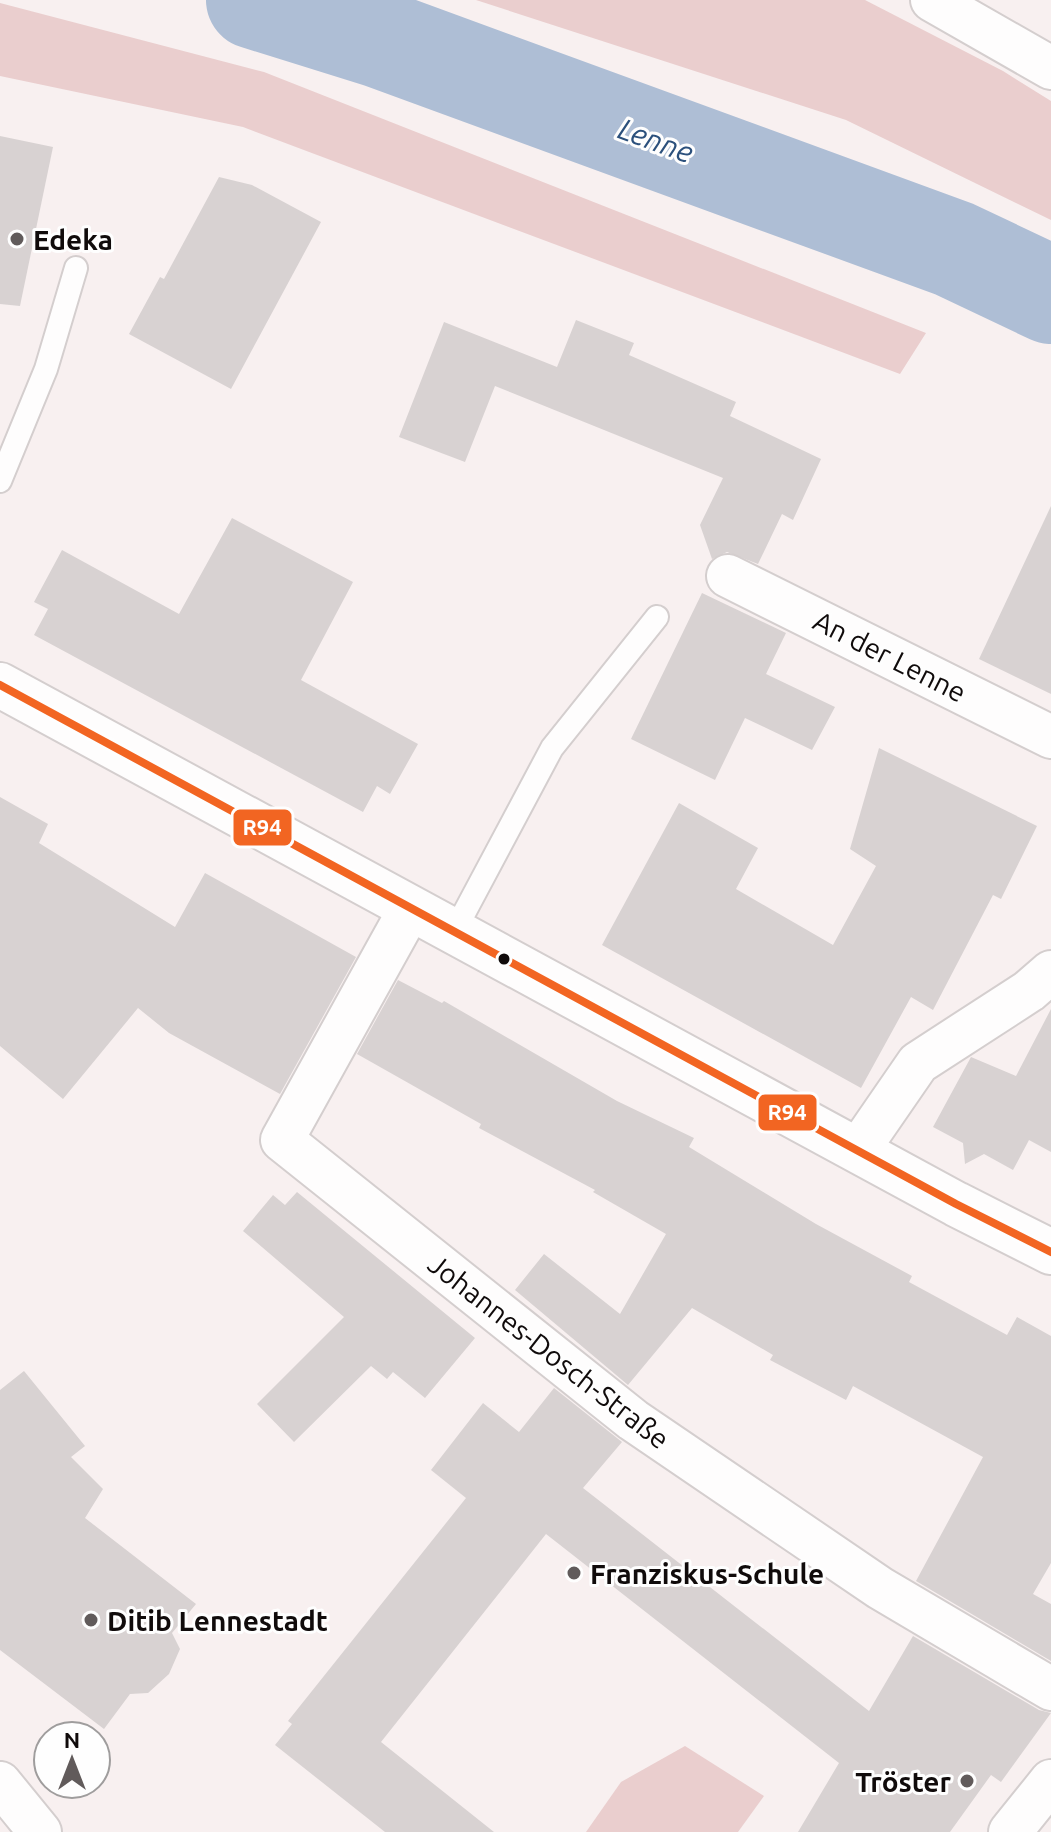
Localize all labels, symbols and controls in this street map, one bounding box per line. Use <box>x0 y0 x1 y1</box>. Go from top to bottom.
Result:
water label: Lenne <box>614 111 698 169</box>
place label: Edeka <box>33 224 113 255</box>
marker: Edeka <box>8 230 26 248</box>
street label: An der Lenne <box>809 604 971 708</box>
line badge: R94 <box>232 808 293 847</box>
text: R94 <box>242 814 282 839</box>
unlabelled marker <box>496 951 512 967</box>
line badge: R94 <box>757 1093 818 1132</box>
text: R94 <box>767 1099 807 1124</box>
street label: Johannes-Dosch-Straße <box>423 1247 675 1455</box>
place label: Franziskus-Schule <box>590 1558 824 1589</box>
marker: Franziskus-Schule <box>565 1564 583 1582</box>
place label: Ditib Lennestadt <box>107 1605 328 1636</box>
marker: Ditib Lennestadt <box>82 1611 100 1629</box>
north arrow <box>32 1720 112 1800</box>
text: N <box>64 1727 80 1752</box>
place label: Tröster <box>855 1766 951 1797</box>
marker: Tröster <box>958 1772 976 1790</box>

